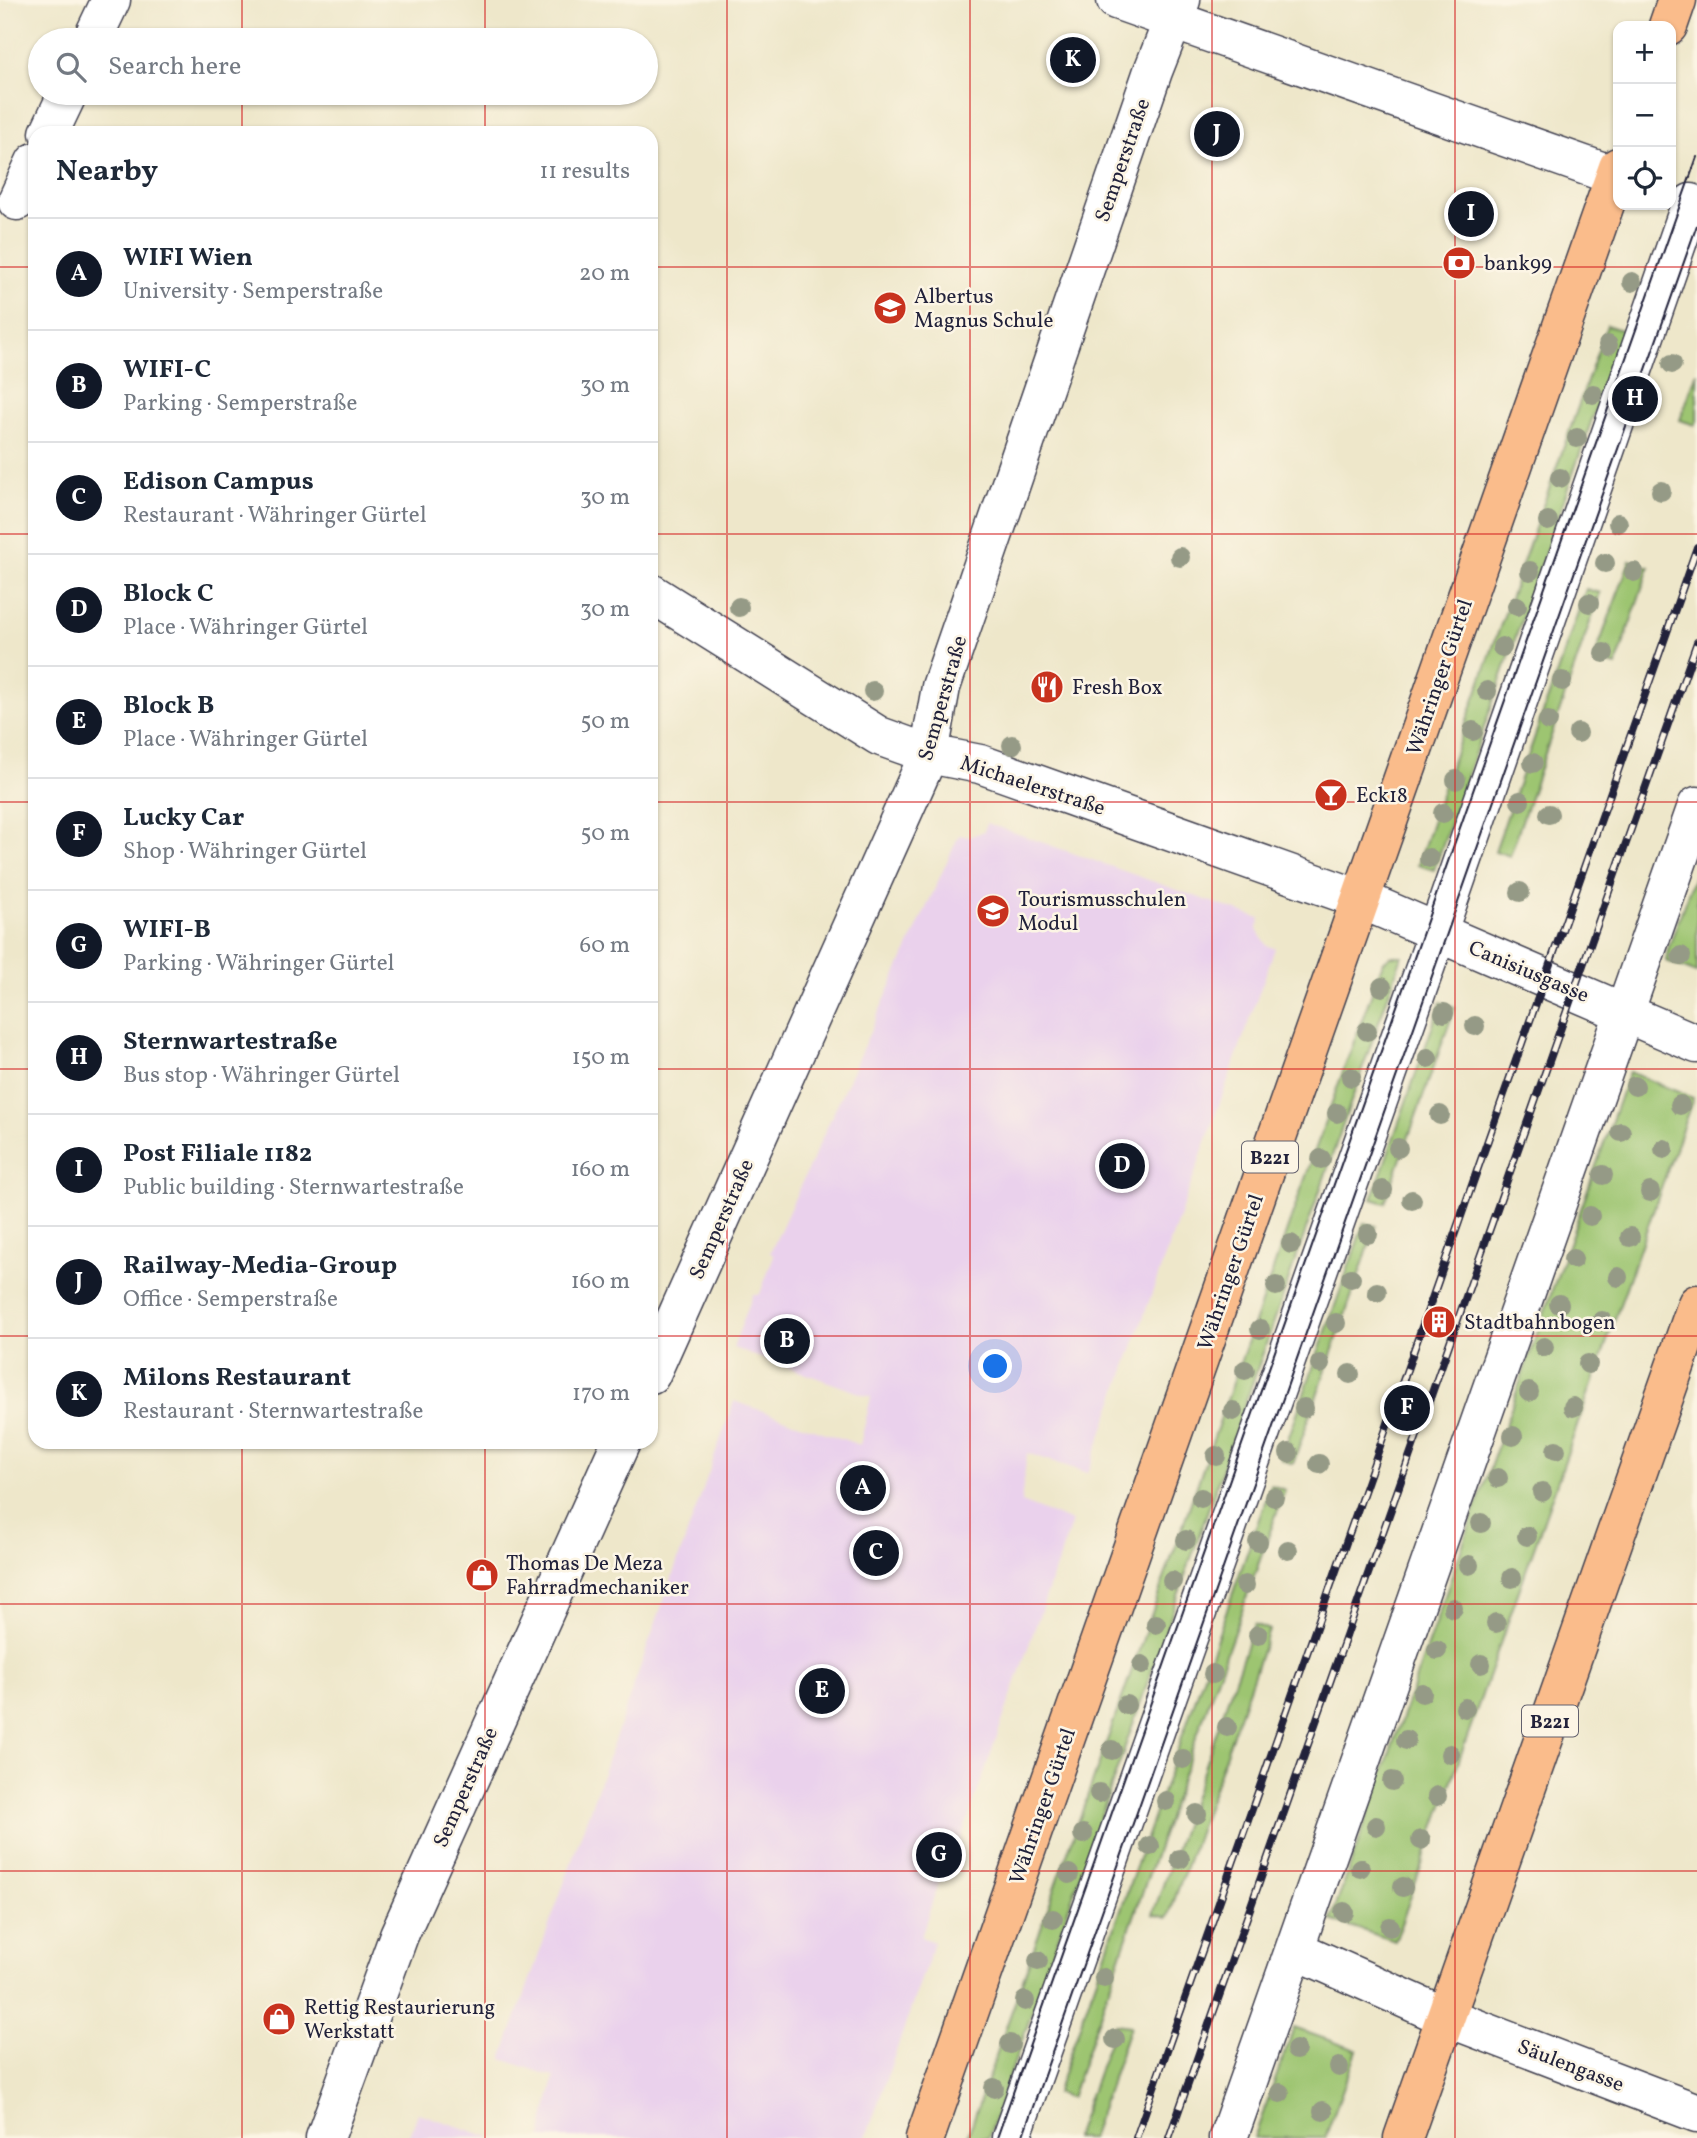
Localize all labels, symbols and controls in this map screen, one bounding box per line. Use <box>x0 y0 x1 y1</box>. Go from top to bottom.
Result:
map controls <box>1613 21 1676 210</box>
button: + <box>1613 21 1676 84</box>
search box <box>28 28 658 105</box>
pin: K <box>1050 34 1096 86</box>
icon: search <box>52 48 90 86</box>
text: Search here <box>108 49 241 85</box>
button: − <box>1613 84 1676 147</box>
street label: Semperstraße <box>1089 95 1158 226</box>
pin: J <box>1194 108 1240 160</box>
button: locate <box>1613 147 1676 210</box>
text: Nearby <box>56 151 158 193</box>
text: 11 results <box>539 156 630 188</box>
pin: I <box>1448 188 1494 240</box>
text: WIFI Wien <box>123 240 253 276</box>
bank icon: bank99 <box>1440 244 1478 282</box>
place label: bank99 <box>1484 250 1552 279</box>
text: A <box>71 258 87 290</box>
text: 20 m <box>579 258 630 290</box>
text: University · Semperstraße <box>123 276 383 308</box>
place label: Albertus Magnus Schule <box>914 283 1053 336</box>
school or university icon: Albertus Magnus Schule <box>871 289 909 327</box>
text: WIFI-C <box>123 352 211 388</box>
text: B <box>71 370 87 402</box>
text: 30 m <box>580 370 630 402</box>
pin: H <box>1612 373 1658 425</box>
text: Parking · Semperstraße <box>123 388 357 420</box>
text: Edison Campus <box>123 464 314 500</box>
text: C <box>72 482 86 514</box>
text: 30 m <box>580 482 630 514</box>
text: Restaurant · Währinger Gürtel <box>123 500 427 532</box>
text: Block C <box>123 576 214 612</box>
text: D <box>71 594 87 626</box>
text: 30 m <box>580 594 630 626</box>
street label: Währinger Gürtel <box>1400 595 1481 760</box>
text: Place · Währinger Gürtel <box>123 612 368 644</box>
street label: Semperstraße <box>912 632 975 764</box>
restaurant icon: Fresh Box <box>1028 668 1066 706</box>
place label: Fresh Box <box>1072 674 1162 703</box>
text: Block B <box>123 688 214 724</box>
text: E <box>72 706 86 738</box>
text: 50 m <box>581 706 630 738</box>
text: Place · Währinger Gürtel <box>123 724 368 756</box>
street label: Michaelerstraße <box>956 749 1109 824</box>
bar icon: Eck18 <box>1312 776 1350 814</box>
place label: Eck18 <box>1356 782 1408 811</box>
text: Lucky Car <box>123 800 244 836</box>
text: F <box>72 818 86 850</box>
text: 50 m <box>581 818 630 850</box>
text: Shop · Währinger Gürtel <box>123 836 367 868</box>
place label: Tourismusschulen Modul <box>1018 886 1186 939</box>
school or university icon: Tourismusschulen Modul <box>974 892 1012 930</box>
text: WIFI-B <box>123 912 211 948</box>
text: G <box>71 930 87 962</box>
text: 60 m <box>580 930 630 962</box>
street label: Canisiusgasse <box>1464 934 1593 1011</box>
text: Parking · Währinger Gürtel <box>123 948 395 980</box>
text: Sternwartestraße <box>123 1024 338 1060</box>
text: H <box>70 1042 88 1074</box>
text: 150 m <box>572 1042 630 1074</box>
text: Bus stop · Währinger Gürtel <box>123 1060 400 1092</box>
text: Post Filiale 1182 <box>123 1136 312 1172</box>
pin: D <box>1099 1140 1145 1192</box>
road number: B221 <box>1242 1142 1298 1172</box>
text: I <box>75 1154 83 1186</box>
text: 160 m <box>571 1154 630 1186</box>
street label: Semperstraße <box>683 1155 762 1284</box>
text: Public building · Sternwartestraße <box>123 1172 464 1204</box>
street label: Währinger Gürtel <box>1191 1190 1272 1355</box>
text: Railway-Media-Group <box>123 1248 397 1284</box>
text: J <box>75 1266 83 1298</box>
text: 160 m <box>571 1266 630 1298</box>
text: Office · Semperstraße <box>123 1284 338 1316</box>
building icon: Stadtbahnbogen <box>1420 1303 1458 1341</box>
place label: Stadtbahnbogen <box>1464 1309 1616 1338</box>
pin: B <box>764 1315 810 1367</box>
your location <box>978 1349 1012 1383</box>
text: Milons Restaurant <box>123 1360 351 1396</box>
text: K <box>71 1378 87 1410</box>
text: 170 m <box>572 1378 630 1410</box>
pin: F <box>1384 1382 1430 1434</box>
text: Restaurant · Sternwartestraße <box>123 1396 423 1428</box>
pin: A <box>840 1462 886 1514</box>
pin: C <box>853 1527 899 1579</box>
place label: Thomas De Meza Fahrradmechaniker <box>506 1550 689 1603</box>
shop icon: Thomas De Meza Fahrradmechaniker <box>463 1556 501 1594</box>
pin: E <box>799 1665 845 1717</box>
road number: B221 <box>1522 1706 1578 1736</box>
street label: Semperstraße <box>427 1723 506 1852</box>
street label: Währinger Gürtel <box>1003 1724 1084 1889</box>
pin: G <box>916 1829 962 1881</box>
place label: Rettig Restaurierung Werkstatt <box>304 1994 495 2047</box>
shop icon: Rettig Restaurierung Werkstatt <box>260 2000 298 2038</box>
street label: Säulengasse <box>1513 2033 1628 2100</box>

